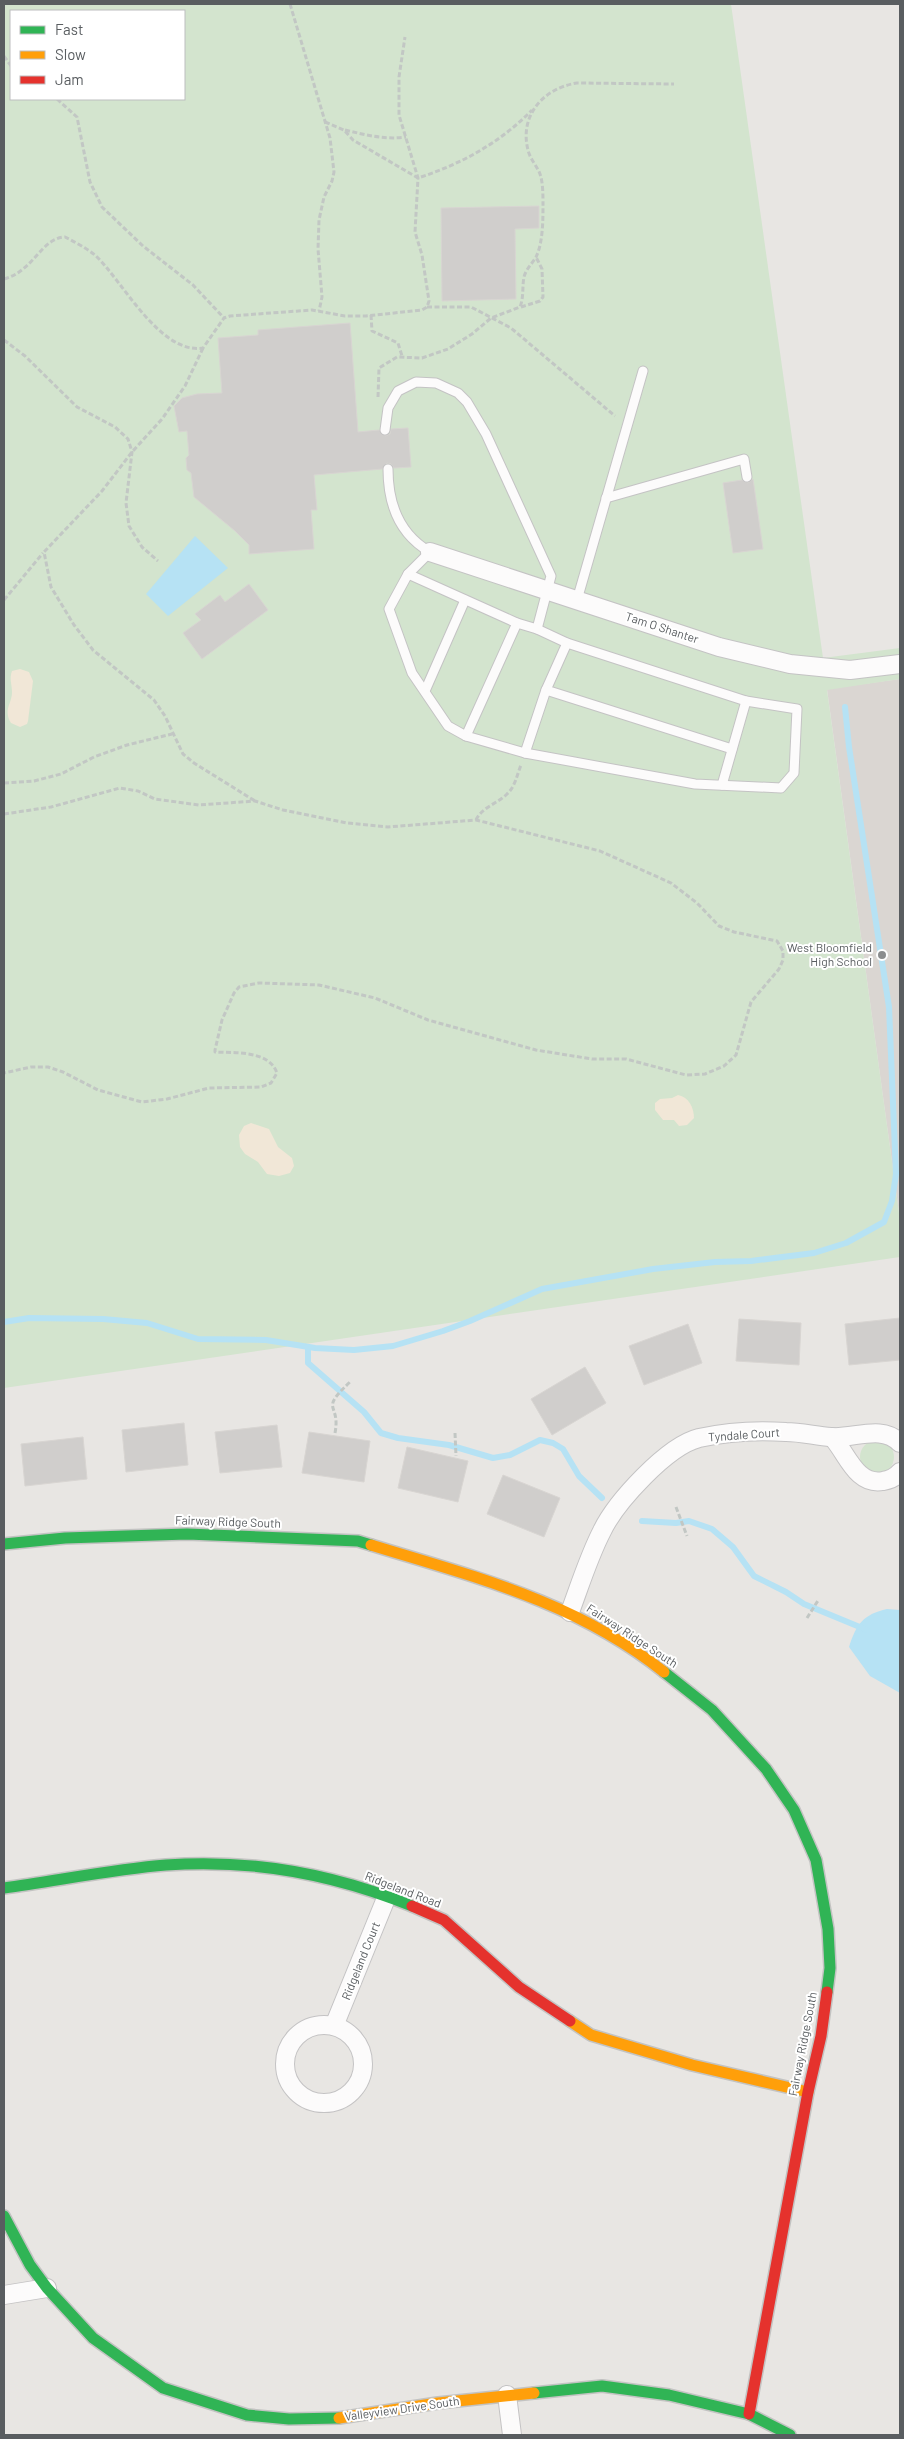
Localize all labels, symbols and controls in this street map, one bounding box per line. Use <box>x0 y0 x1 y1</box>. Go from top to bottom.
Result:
legend <box>10 10 185 100</box>
text: Fast <box>55 20 83 38</box>
text: Slow <box>55 45 86 63</box>
text: Jam <box>55 70 84 88</box>
street label: Tam O Shanter <box>624 609 701 646</box>
place label: West Bloomfield High School <box>787 940 872 968</box>
marker: West Bloomfield High School <box>876 949 888 961</box>
street label: Tyndale Court <box>708 1425 780 1443</box>
street label: Fairway Ridge South <box>175 1512 281 1530</box>
street label: Fairway Ridge South <box>584 1600 681 1670</box>
street label: Ridgeland Road <box>363 1868 443 1910</box>
street label: Ridgeland Court <box>338 1919 382 2002</box>
street label: Fairway Ridge South <box>785 1991 819 2097</box>
street label: Valleyview Drive South <box>343 2393 460 2423</box>

